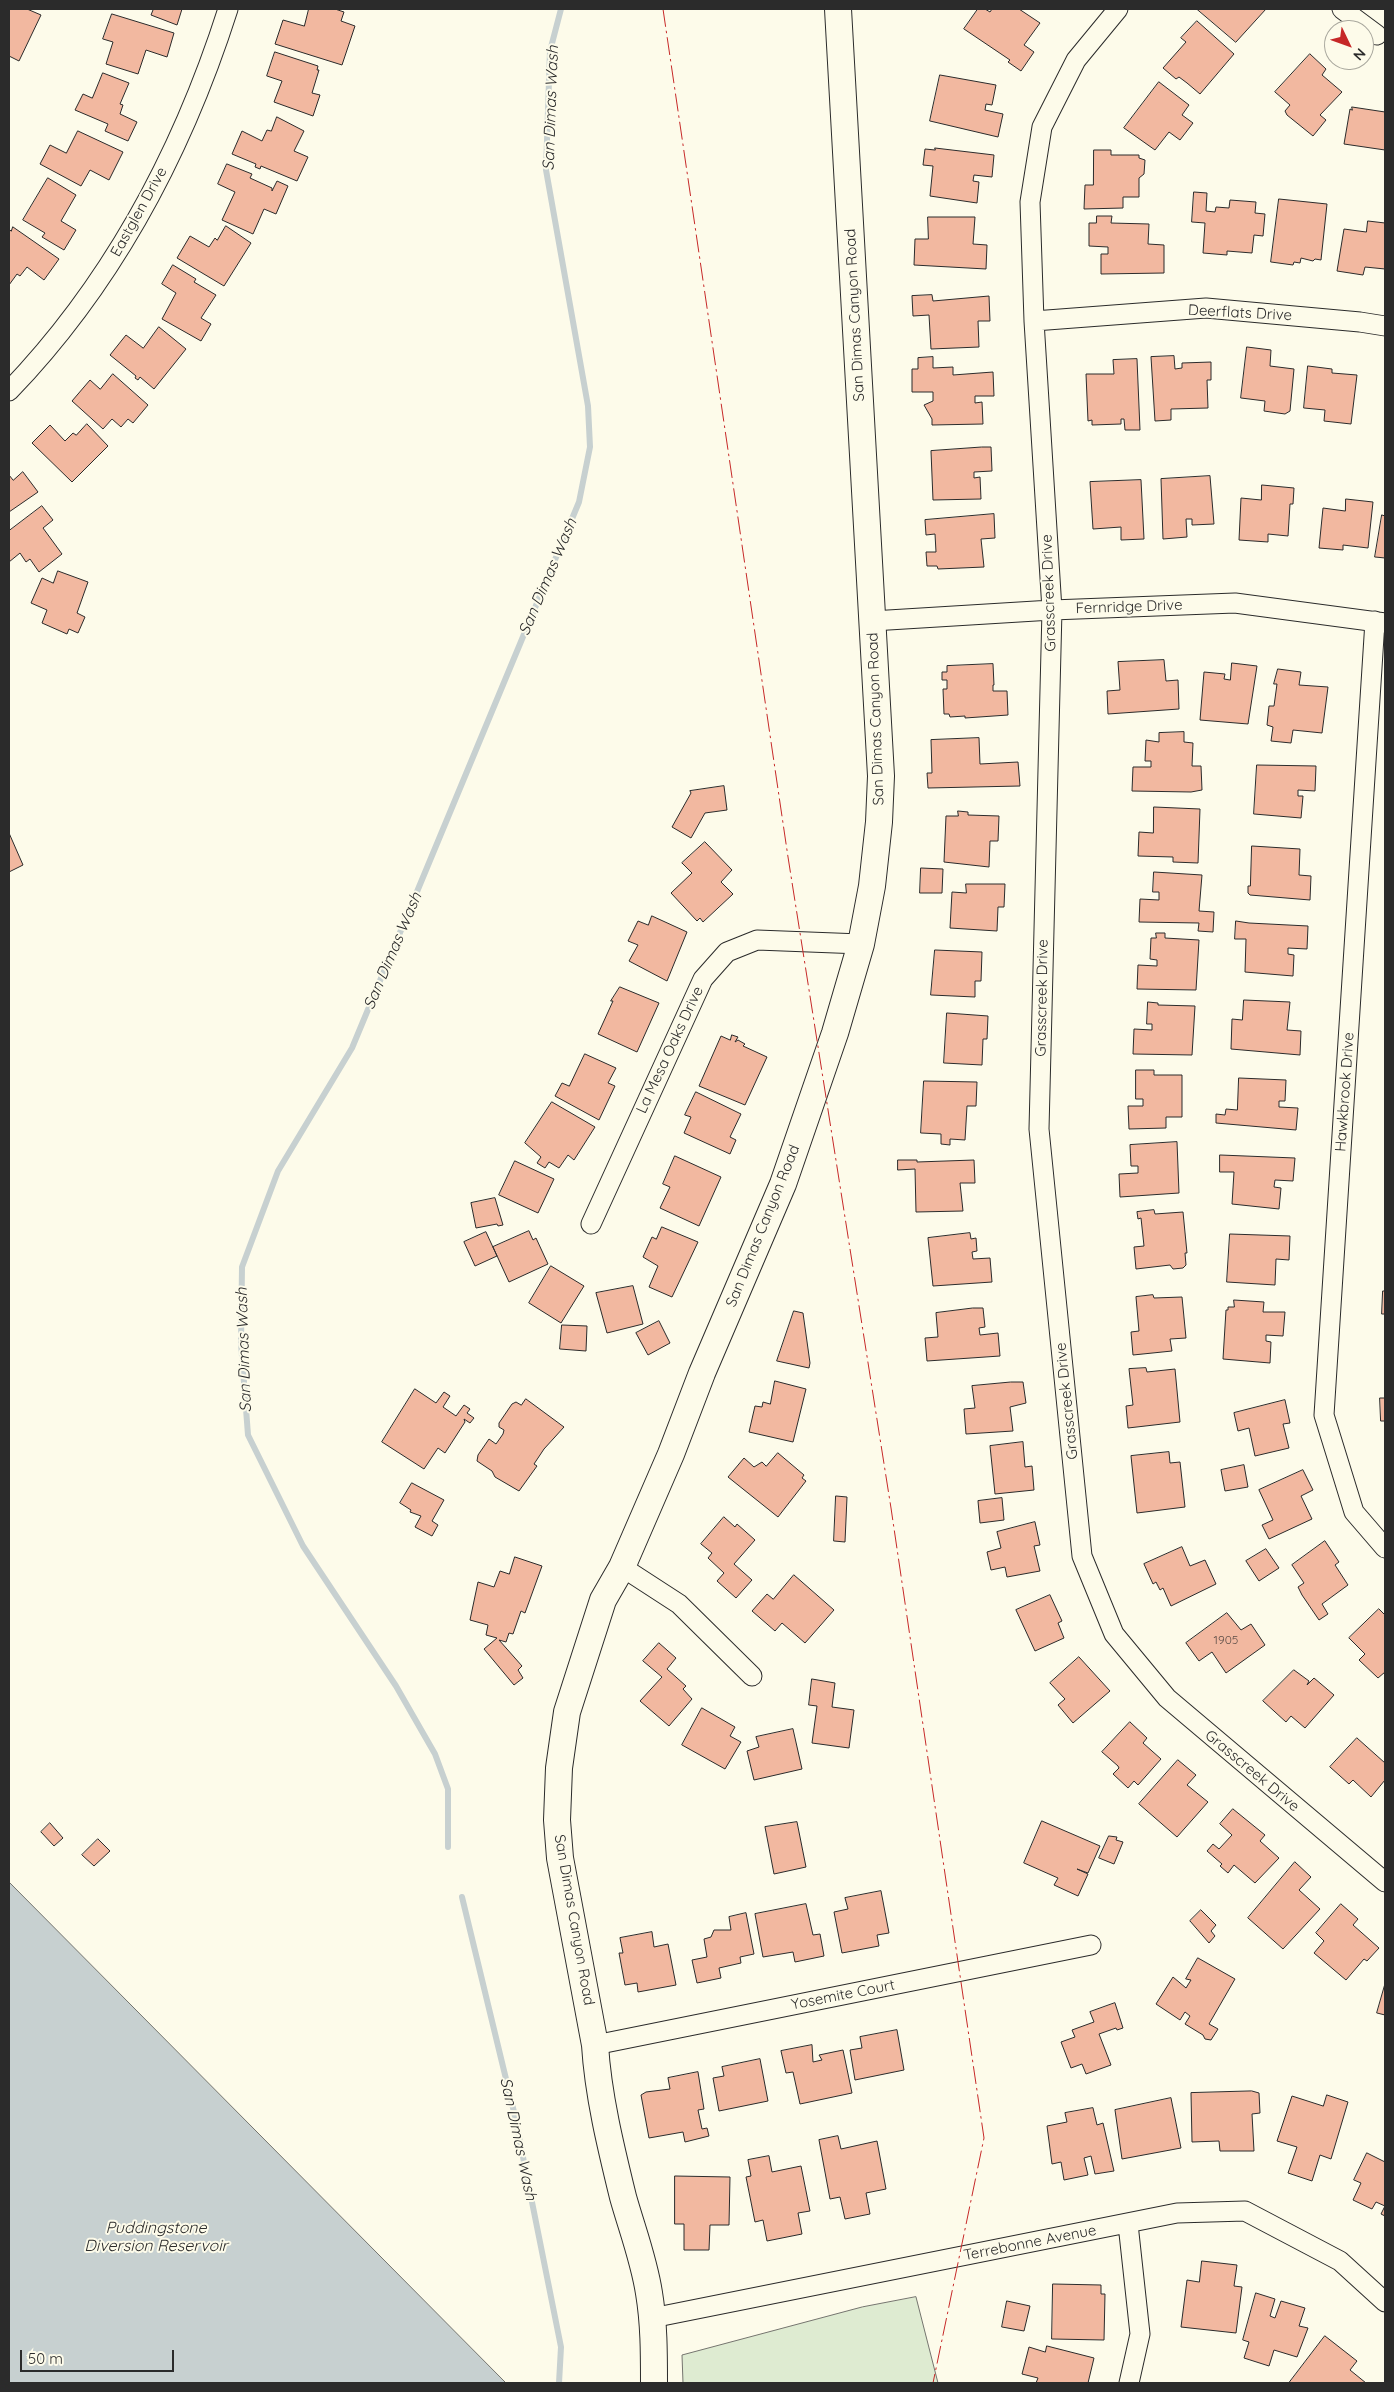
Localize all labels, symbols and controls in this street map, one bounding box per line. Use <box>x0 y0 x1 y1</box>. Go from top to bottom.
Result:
north arrow <box>1324 20 1374 70</box>
water label: San Dimas Wash <box>539 45 563 171</box>
text: N <box>1349 45 1370 64</box>
street label: Eastglen Drive <box>107 164 171 260</box>
street label: San Dimas Canyon Road <box>841 228 869 402</box>
street label: Deerflats Drive <box>1188 301 1292 325</box>
water label: San Dimas Wash <box>515 516 581 638</box>
street label: Grasscreek Drive <box>1038 534 1060 652</box>
street label: Fernridge Drive <box>1075 596 1183 618</box>
street label: San Dimas Canyon Road <box>864 632 888 806</box>
water label: San Dimas Wash <box>360 890 426 1012</box>
street label: Grasscreek Drive <box>1032 939 1052 1057</box>
street label: La Mesa Oaks Drive <box>633 984 707 1116</box>
street label: Hawkbrook Drive <box>1332 1032 1358 1152</box>
street label: San Dimas Canyon Road <box>722 1142 804 1310</box>
water label: San Dimas Wash <box>232 1287 256 1413</box>
street label: Grasscreek Drive <box>1052 1342 1082 1460</box>
house number: 1905 <box>1214 1633 1238 1647</box>
street label: Grasscreek Drive <box>1201 1726 1303 1816</box>
street label: San Dimas Canyon Road <box>550 1833 598 2007</box>
street label: Yosemite Court <box>790 1976 896 2014</box>
water label: San Dimas Wash <box>496 2076 540 2202</box>
water label: Puddingstone Diversion Reservoir <box>84 2218 228 2256</box>
street label: Terrebonne Avenue <box>962 2221 1098 2265</box>
scale bar <box>22 2340 176 2372</box>
text: 50 m <box>28 2349 63 2368</box>

